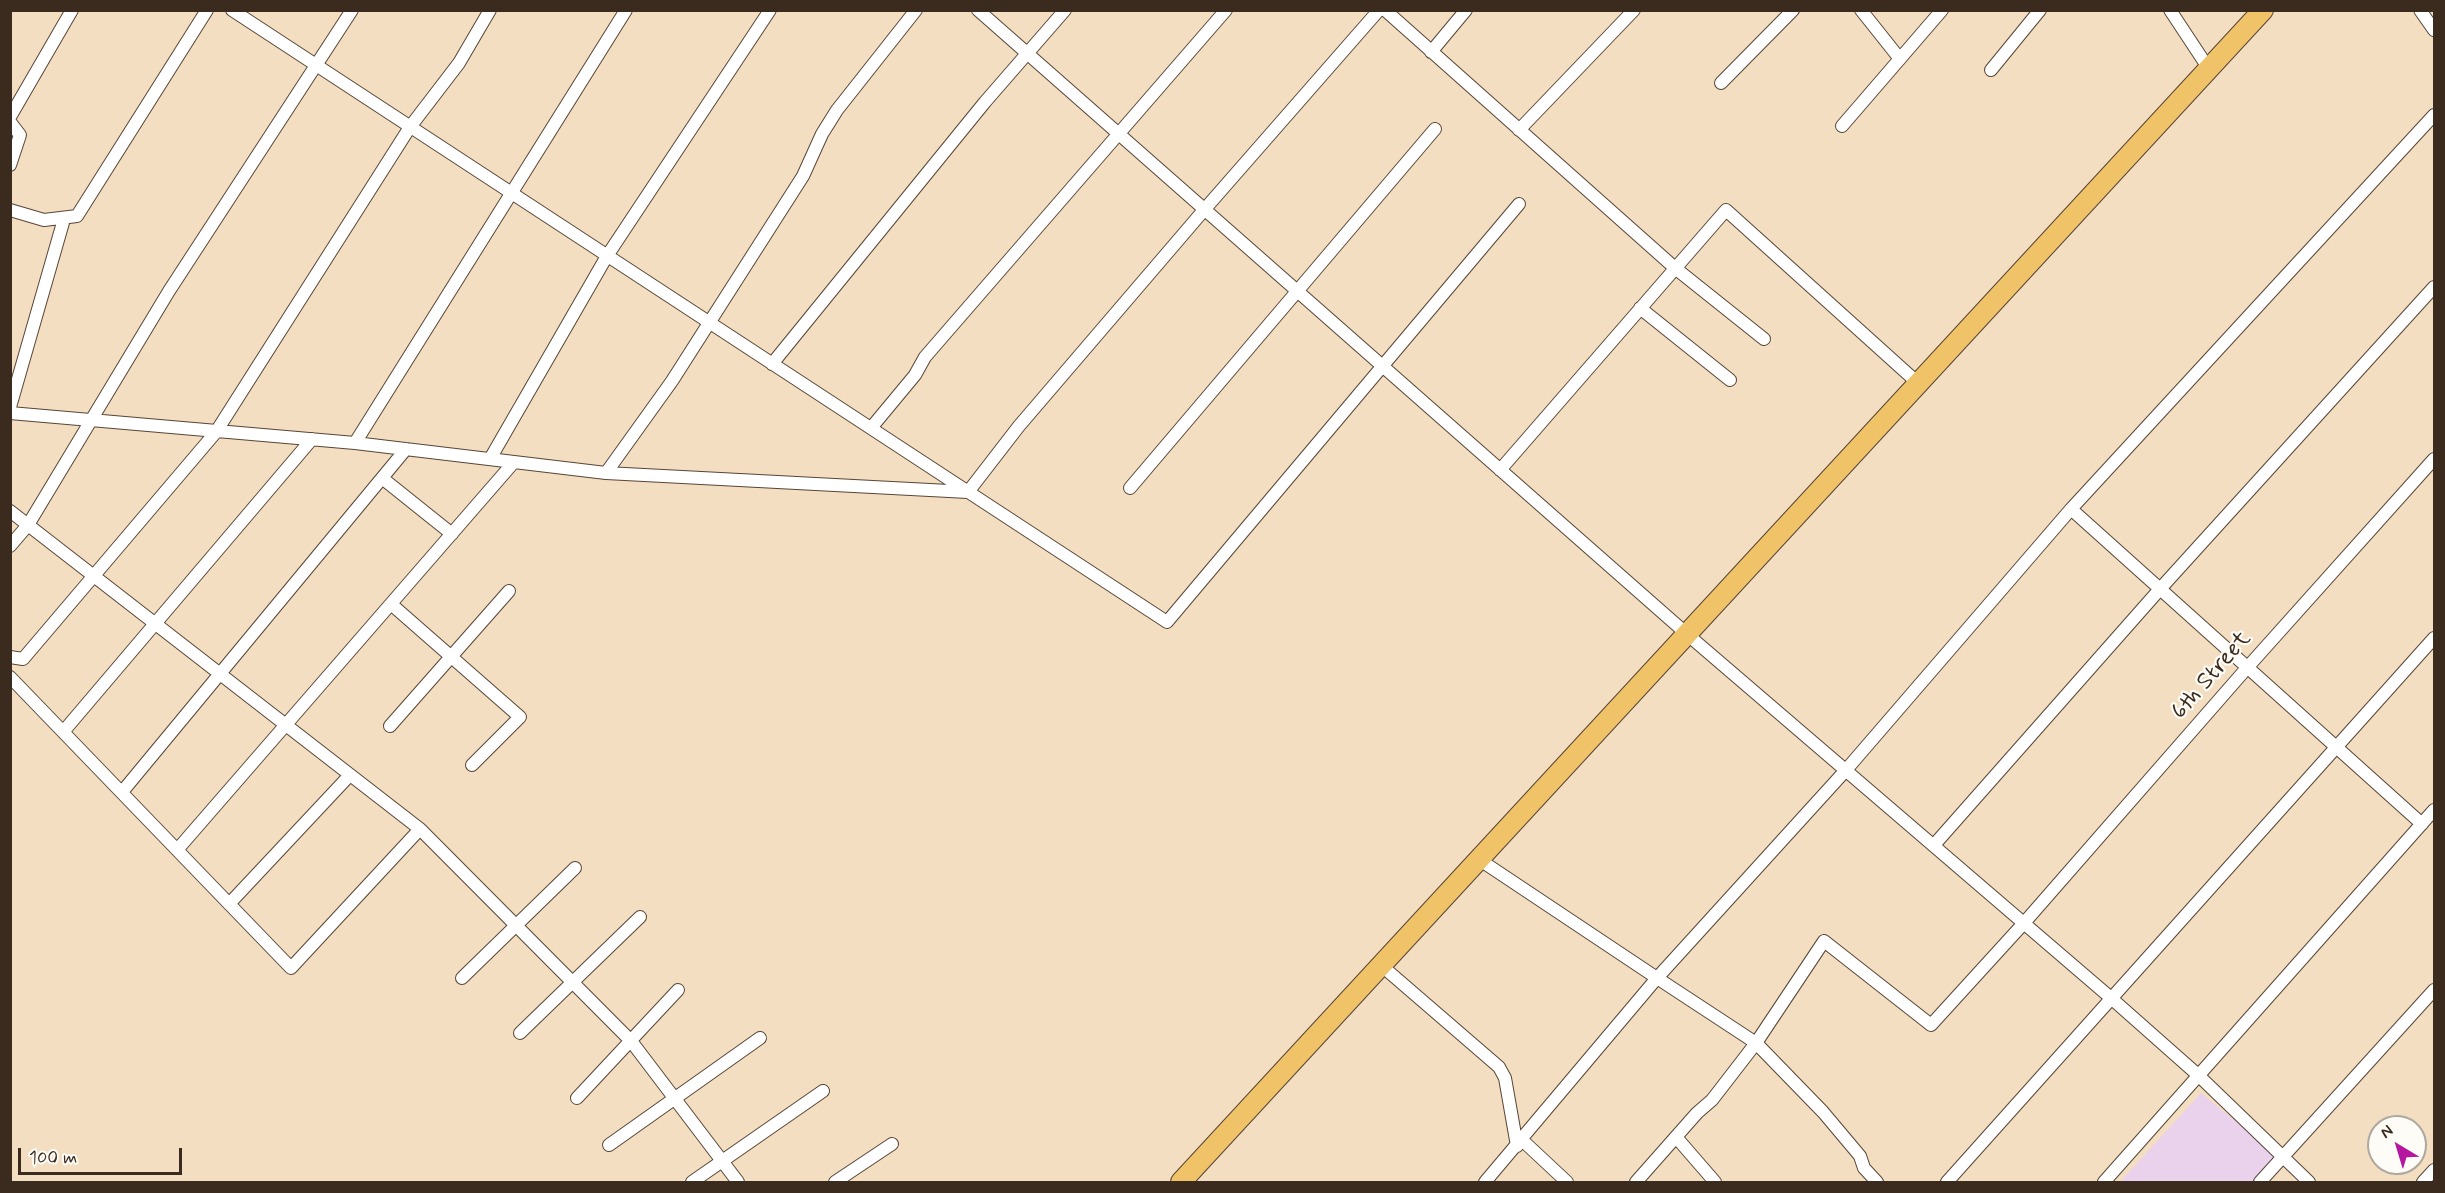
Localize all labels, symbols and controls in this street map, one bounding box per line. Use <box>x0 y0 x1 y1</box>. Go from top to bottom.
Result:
street label: 6th Street <box>2166 626 2258 726</box>
north arrow <box>2367 1115 2427 1175</box>
text: N <box>2376 1120 2398 1144</box>
scale bar <box>21 1136 184 1174</box>
text: 100 m <box>29 1146 77 1170</box>

